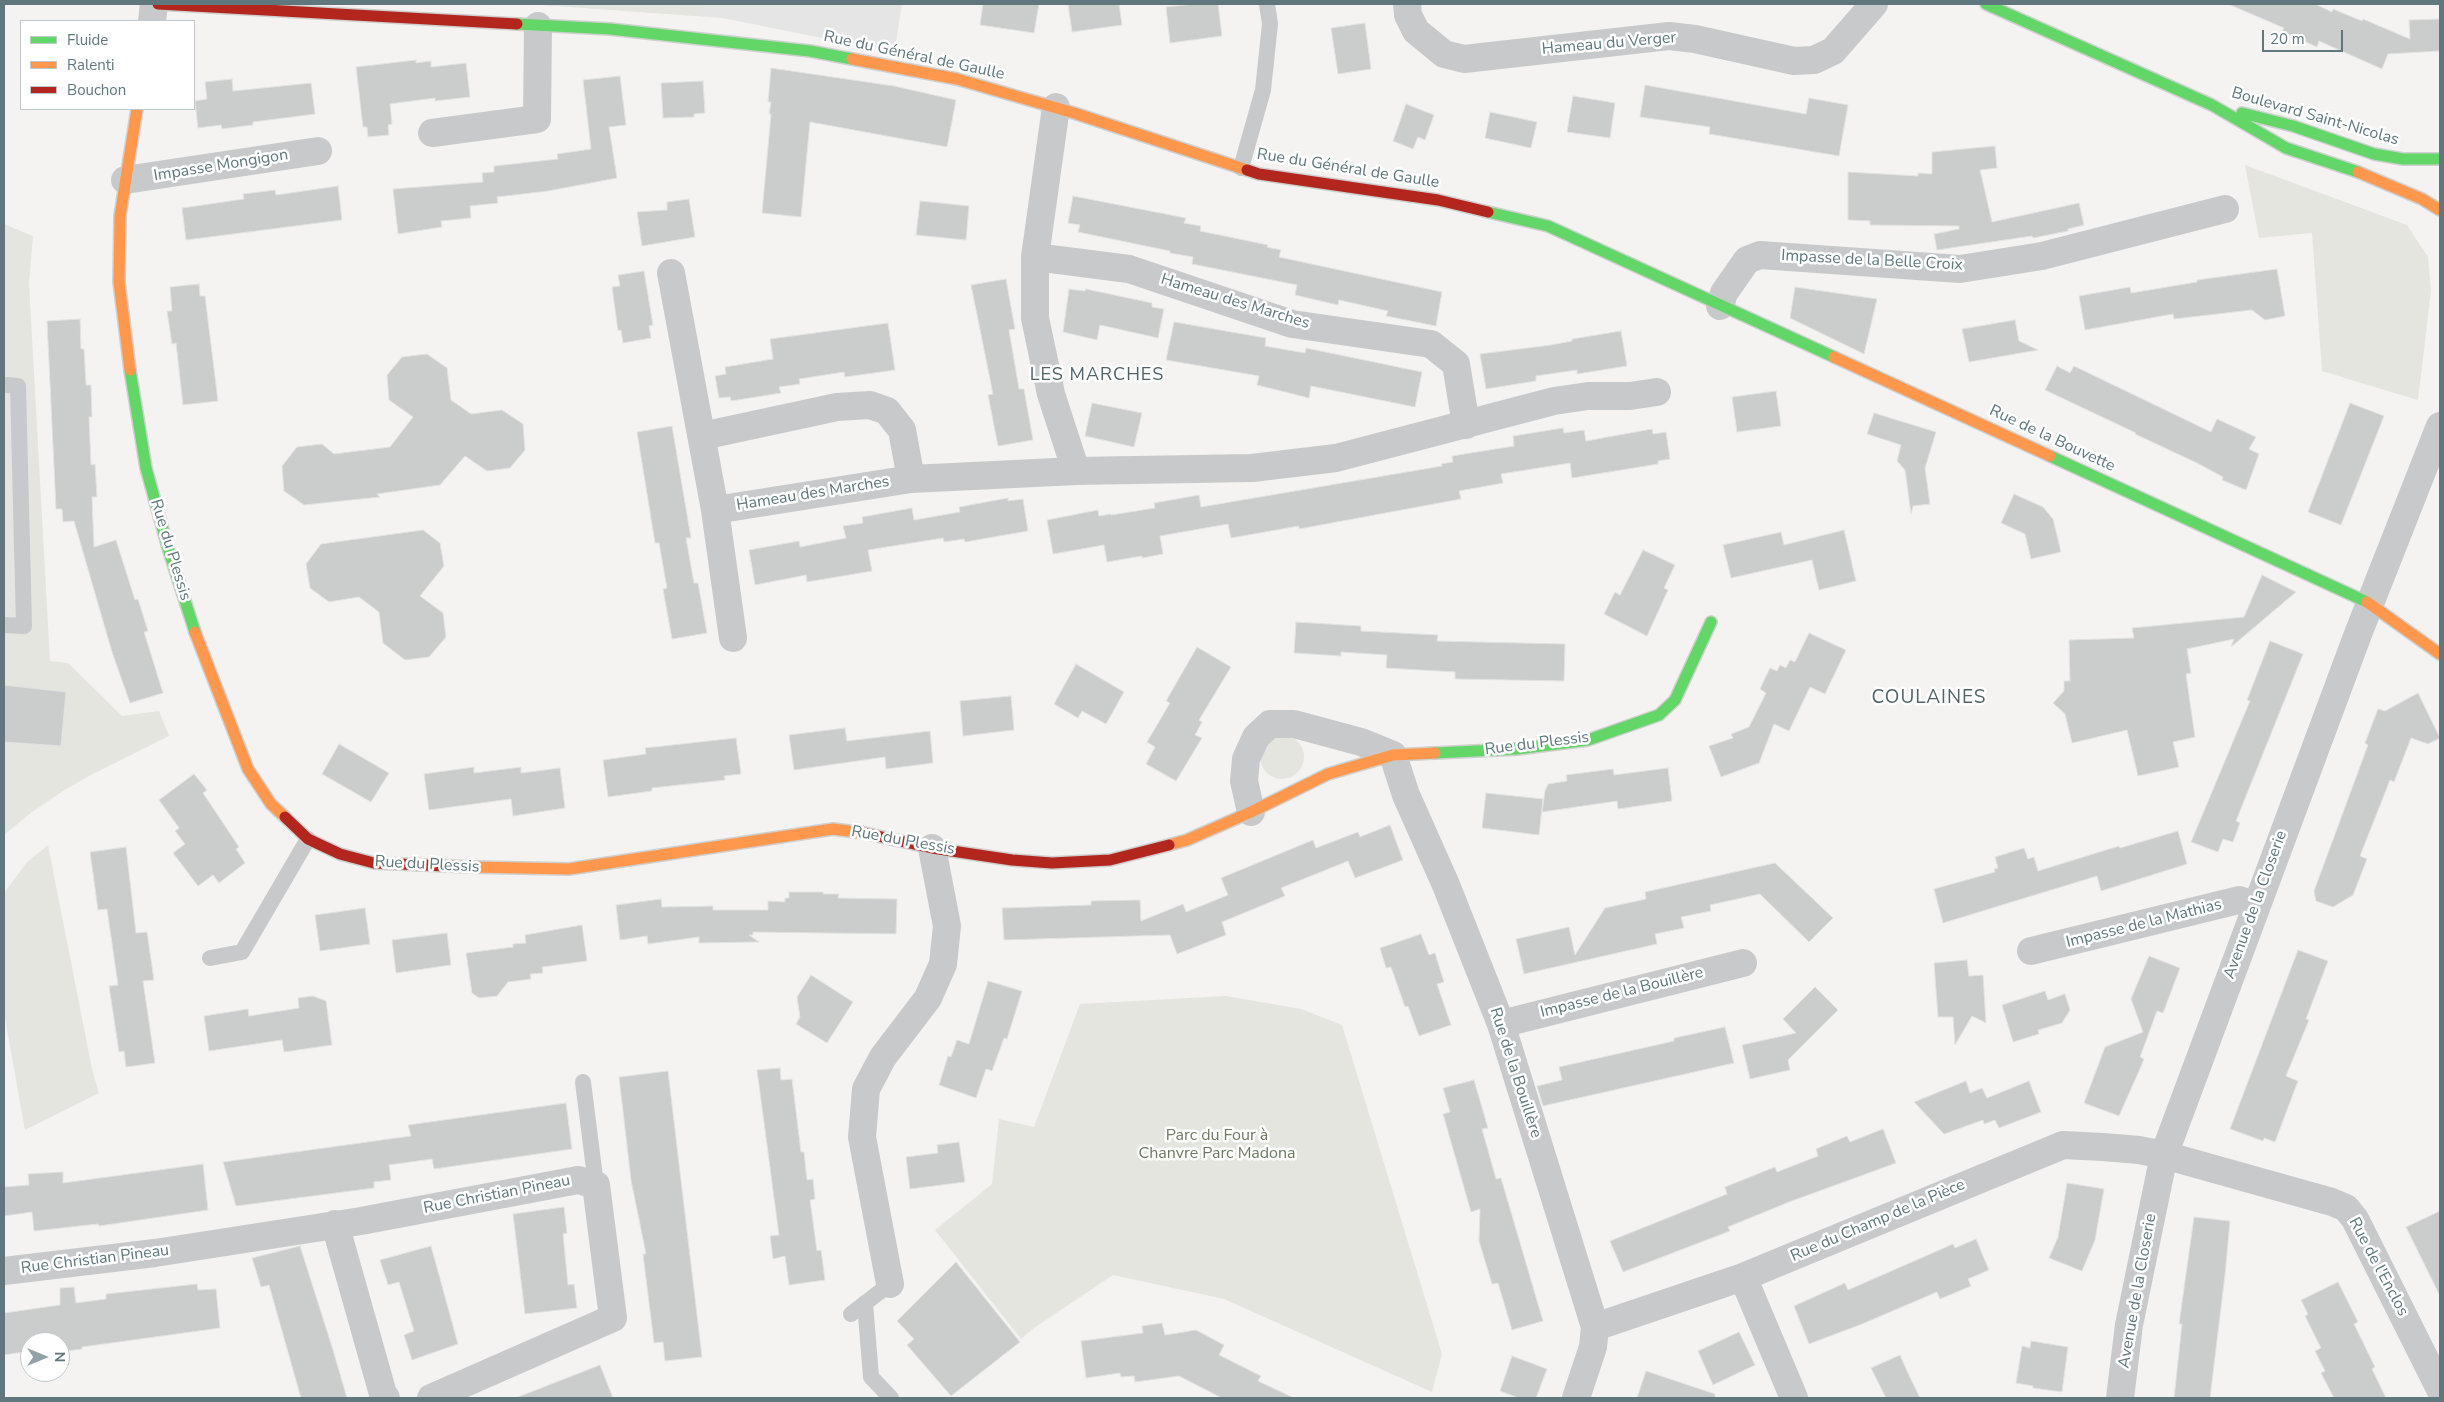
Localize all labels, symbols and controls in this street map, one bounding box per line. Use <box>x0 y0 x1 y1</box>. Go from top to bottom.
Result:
legend <box>20 20 195 110</box>
scale bar <box>2264 20 2345 52</box>
street label: Rue du Général de Gaulle <box>822 27 1006 85</box>
street label: Hameau du Verger <box>1541 29 1677 59</box>
text: 20 m <box>2270 29 2305 49</box>
text: Fluide <box>67 30 108 50</box>
text: Ralenti <box>67 55 115 75</box>
text: Bouchon <box>67 80 126 100</box>
street label: Boulevard Saint-Nicolas <box>2229 84 2401 150</box>
street label: Rue du Général de Gaulle <box>1255 145 1441 193</box>
street label: Impasse Mongigon <box>152 146 290 186</box>
street label: Impasse de la Belle Croix <box>1781 247 1963 275</box>
street label: Hameau des Marches <box>1158 270 1312 334</box>
district label: LES MARCHES <box>1028 365 1166 387</box>
street label: Rue de la Bouvette <box>1986 401 2118 477</box>
street label: Hameau des Marches <box>735 472 891 516</box>
street label: Rue du Plessis <box>145 497 195 603</box>
district label: COULAINES <box>1870 687 1988 709</box>
street label: Rue du Plessis <box>1484 728 1590 760</box>
street label: Rue du Plessis <box>850 822 956 860</box>
street label: Avenue de la Closerie <box>2220 828 2292 982</box>
street label: Rue du Plessis <box>374 853 480 877</box>
street label: Impasse de la Mathias <box>2064 895 2224 953</box>
street label: Impasse de la Bouillère <box>1538 963 1706 1023</box>
street label: Rue de la Bouillère <box>1485 1005 1545 1141</box>
park label: Parc du Four à Chanvre Parc Madona <box>1138 1126 1296 1164</box>
street label: Rue Christian Pineau <box>422 1171 572 1219</box>
street label: Rue du Champ de la Pièce <box>1788 1176 1968 1266</box>
street label: Avenue de la Closerie <box>2115 1212 2161 1370</box>
street label: Rue de l'Enclos <box>2344 1214 2412 1320</box>
street label: Rue Christian Pineau <box>20 1241 170 1279</box>
north arrow <box>20 1332 70 1382</box>
text: N <box>50 1352 69 1362</box>

